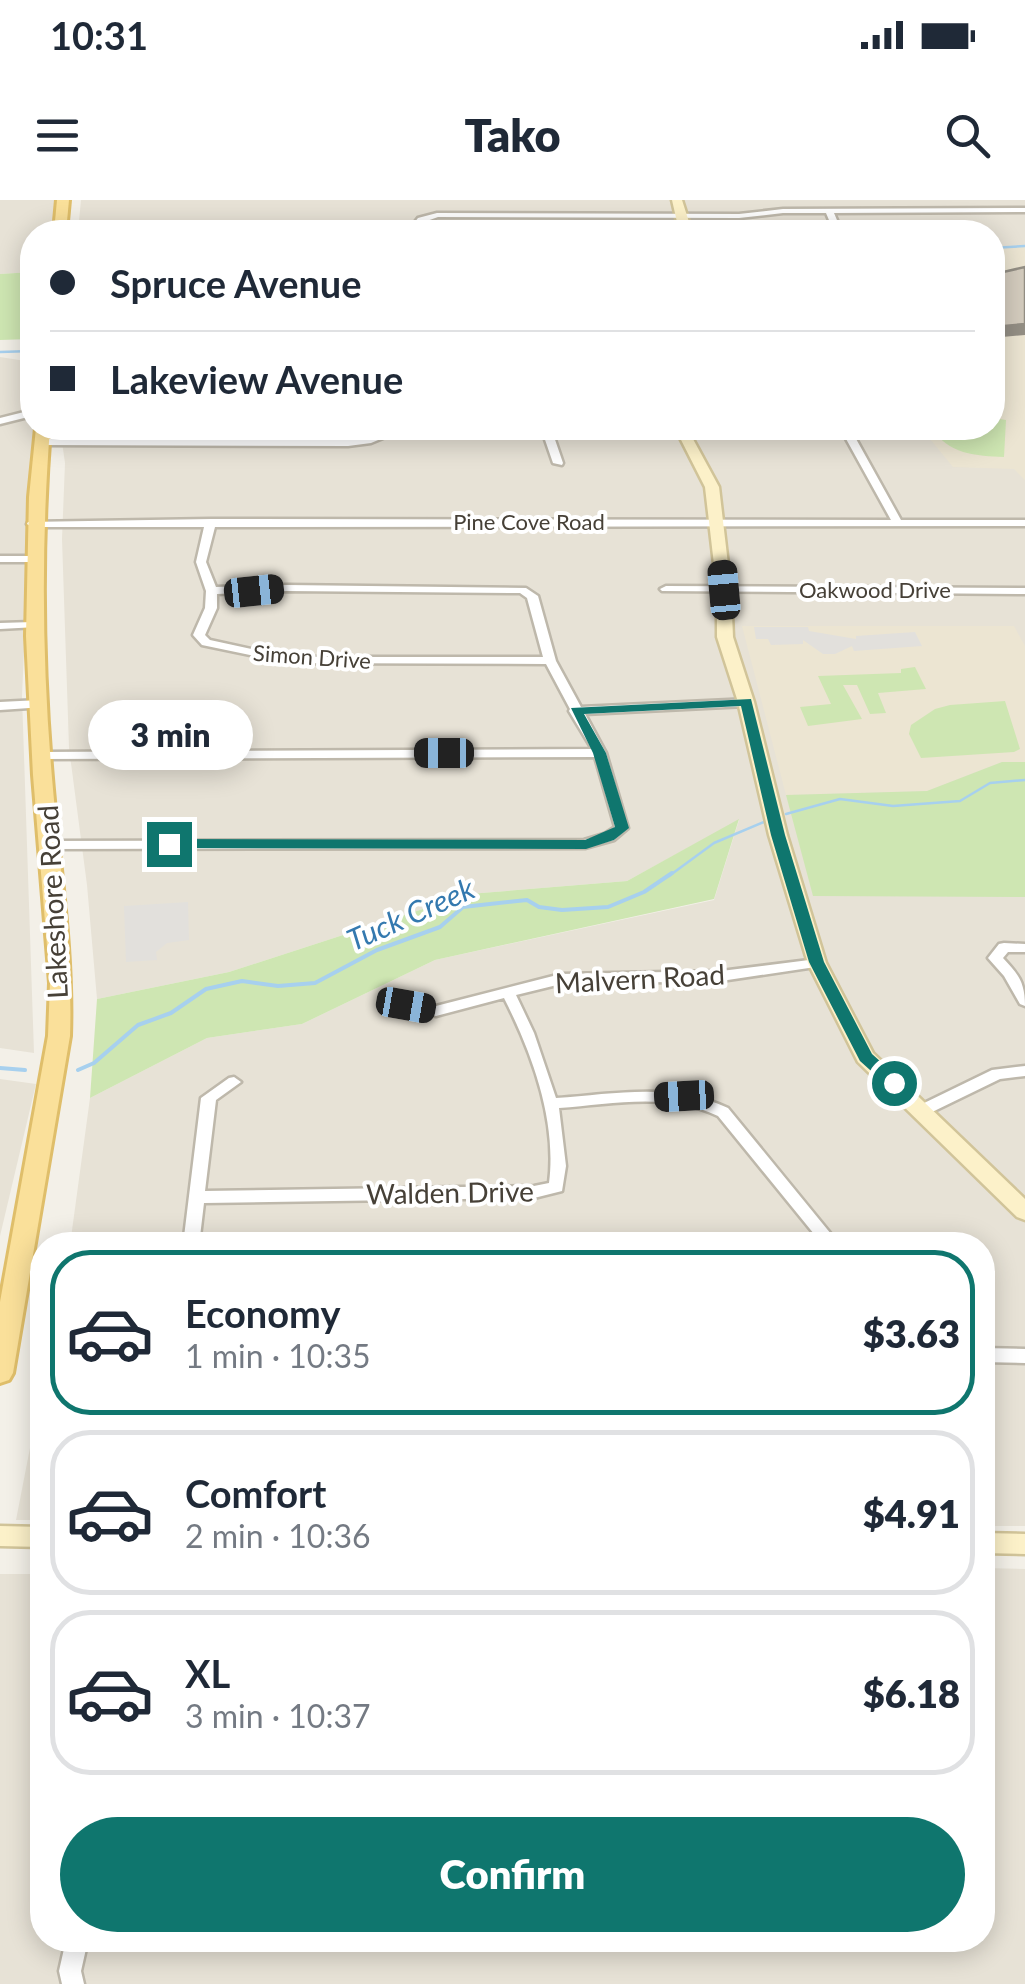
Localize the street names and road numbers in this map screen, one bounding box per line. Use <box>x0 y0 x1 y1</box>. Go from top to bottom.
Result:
street label: Pine Cove Road <box>453 508 605 535</box>
street label: Oakwood Drive <box>799 576 951 603</box>
street label: Simon Drive <box>252 639 372 674</box>
street label: Lakeshore Road <box>30 804 74 1000</box>
street label: Malvern Road <box>554 957 726 999</box>
street label: Walden Drive <box>366 1174 534 1210</box>

